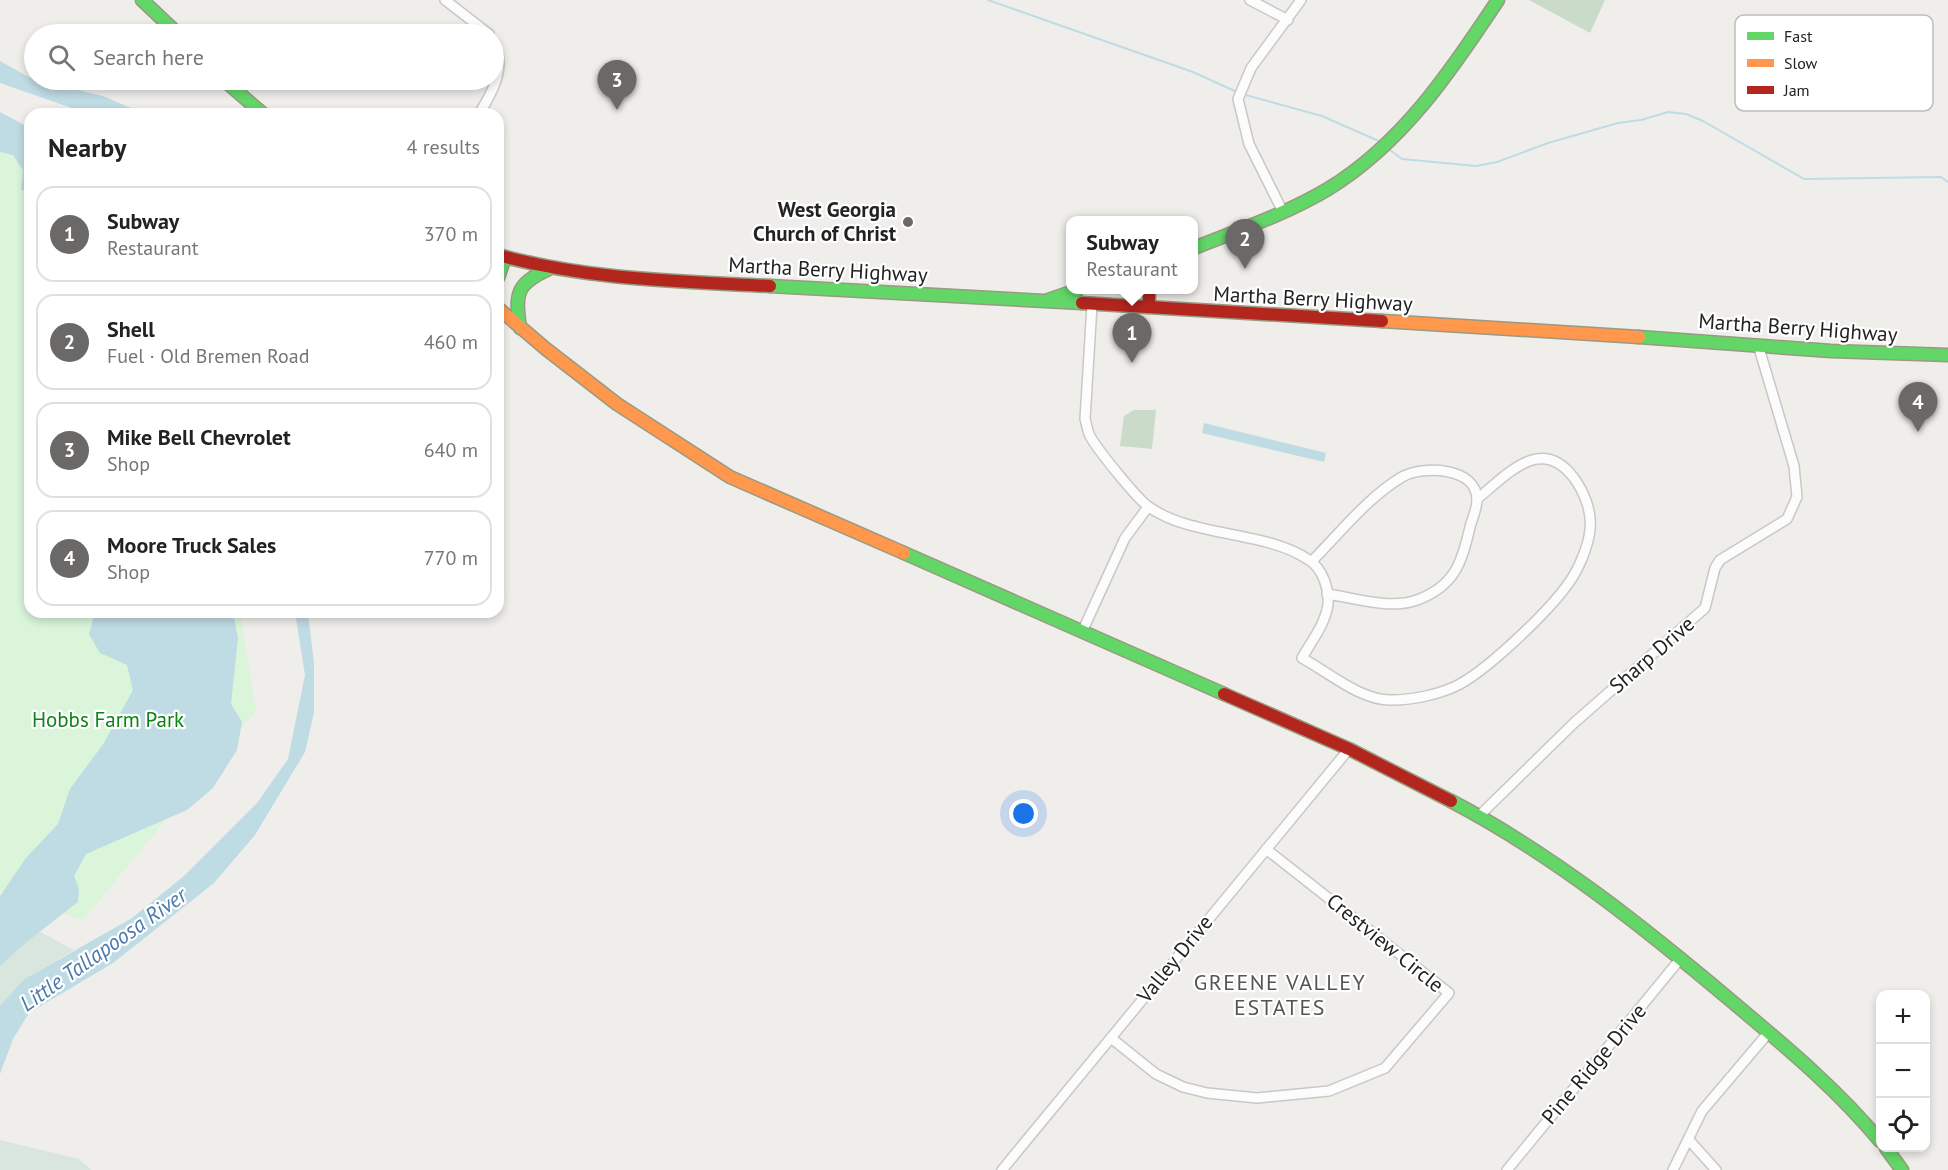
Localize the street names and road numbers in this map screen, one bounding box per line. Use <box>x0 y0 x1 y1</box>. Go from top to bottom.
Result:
street label: Martha Berry Highway <box>728 251 929 288</box>
street label: Martha Berry Highway <box>1213 280 1414 317</box>
street label: Martha Berry Highway <box>1698 307 1899 348</box>
street label: Sharp Drive <box>1603 610 1700 699</box>
street label: Crestview Circle <box>1321 887 1449 998</box>
street label: Valley Drive <box>1130 909 1218 1009</box>
street label: Pine Ridge Drive <box>1535 998 1652 1129</box>

